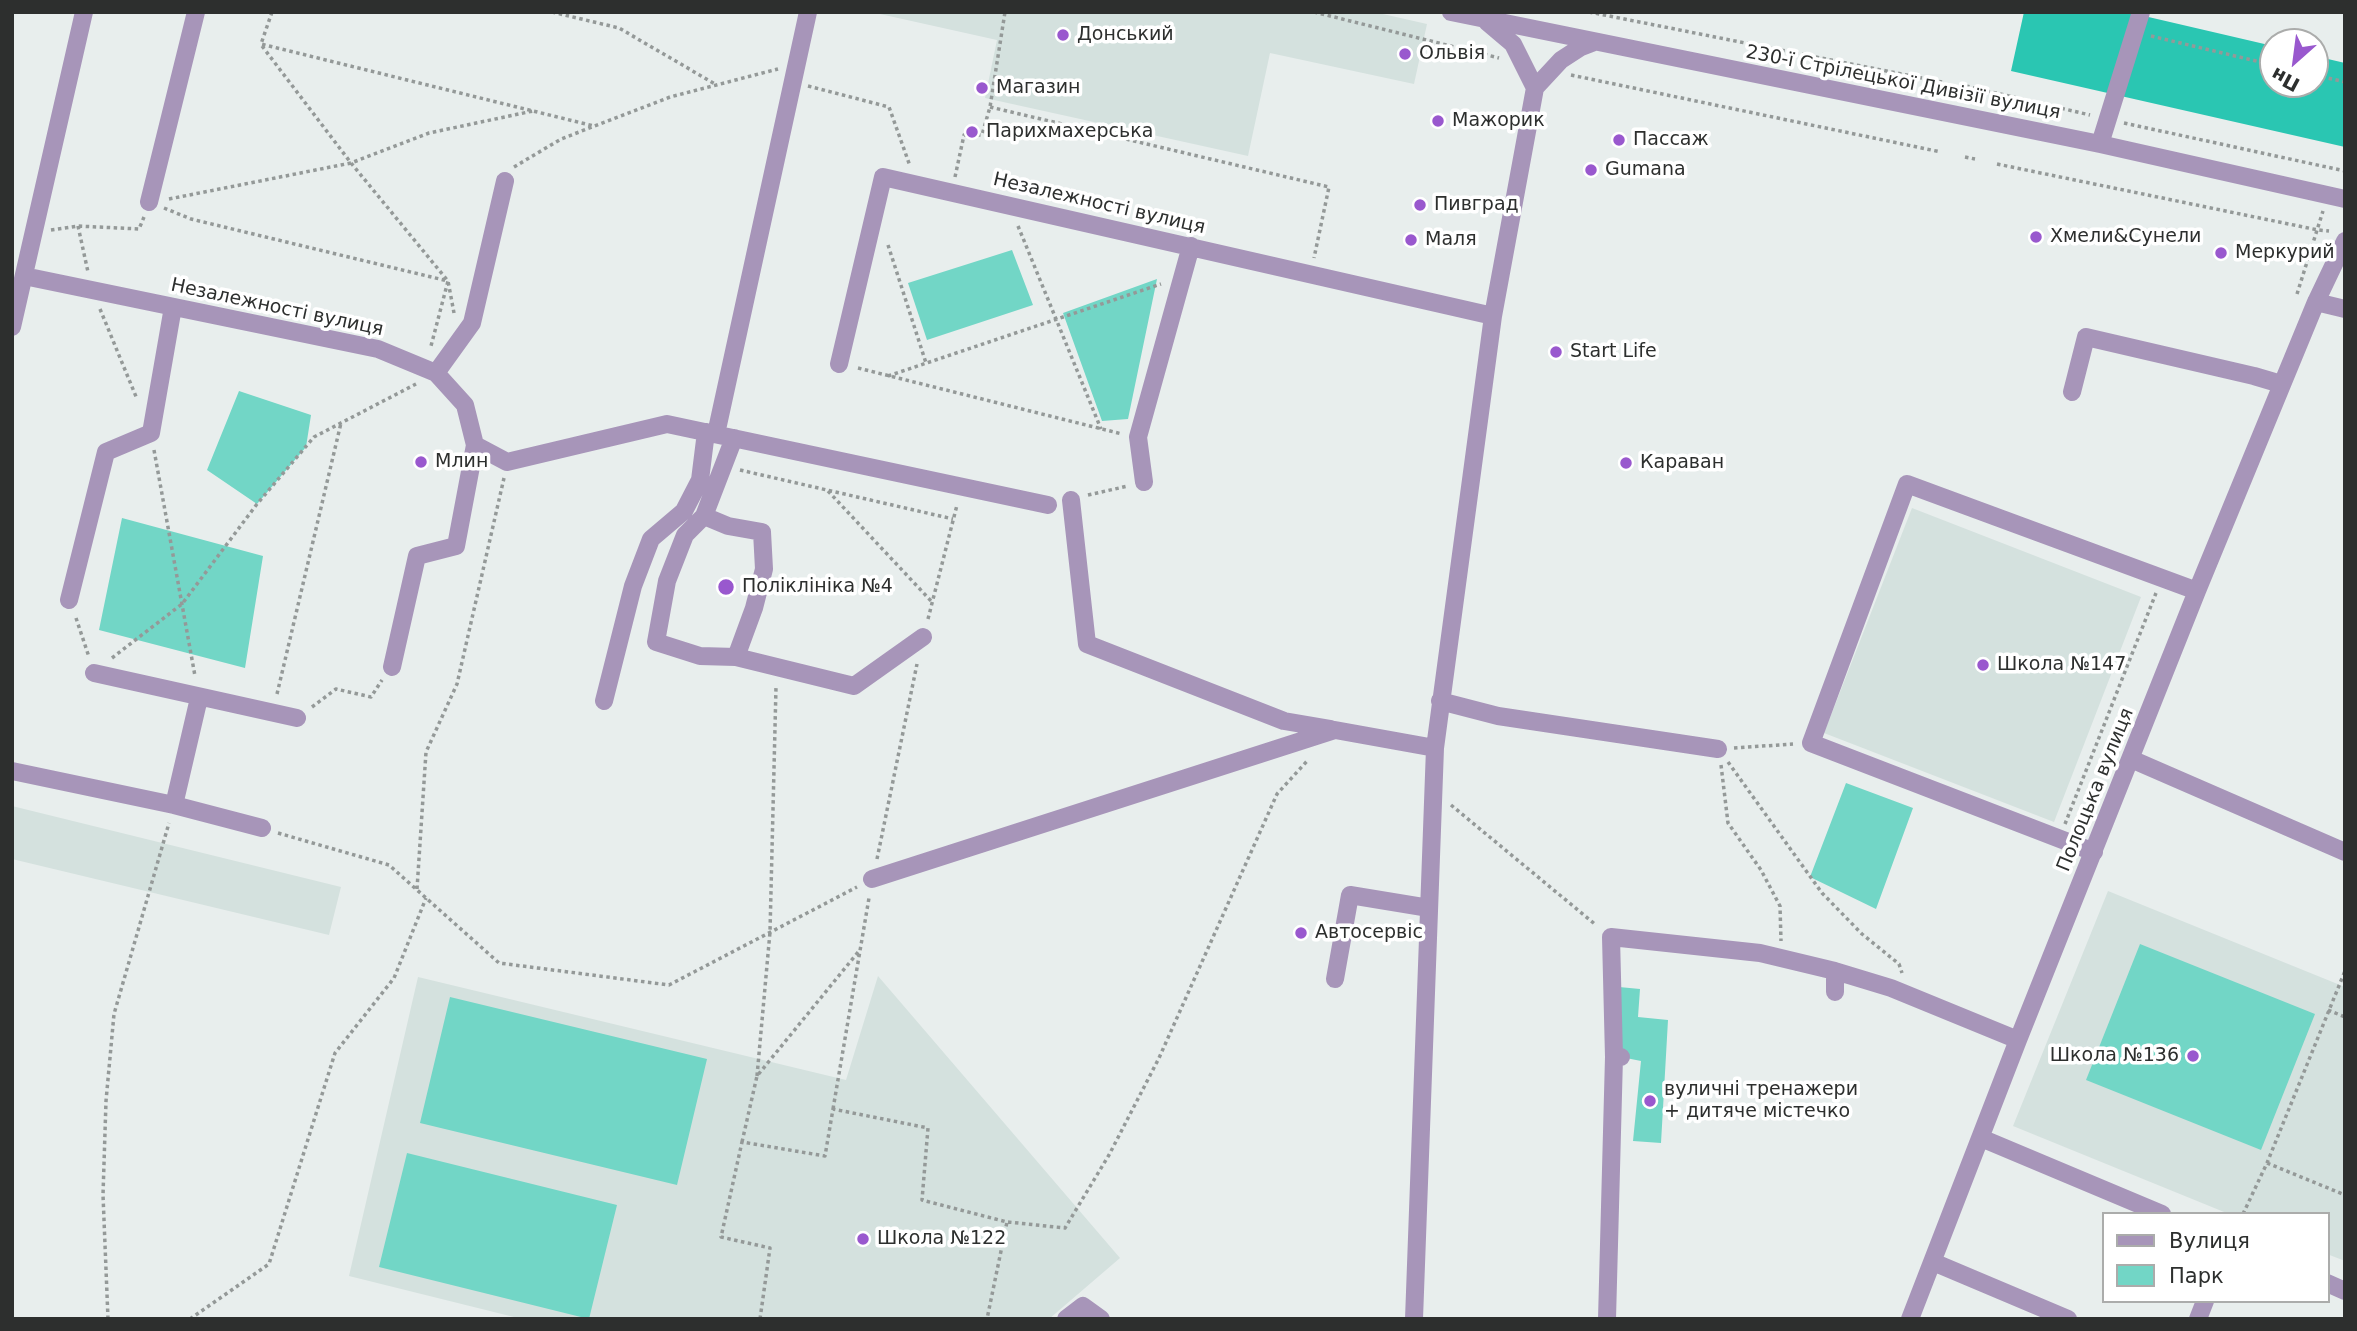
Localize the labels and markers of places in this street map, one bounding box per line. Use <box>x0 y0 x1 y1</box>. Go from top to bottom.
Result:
place label: Донський <box>1077 24 1174 46</box>
marker: Донський <box>1055 27 1071 43</box>
place label: Ольвія <box>1419 43 1485 65</box>
marker: Ольвія <box>1397 46 1413 62</box>
place label: Магазин <box>996 77 1081 99</box>
marker: Магазин <box>974 80 990 96</box>
place label: Мажорик <box>1452 110 1545 132</box>
marker: Мажорик <box>1430 113 1446 129</box>
place label: Парихмахерська <box>986 121 1153 143</box>
marker: Парихмахерська <box>964 124 980 140</box>
place label: Пассаж <box>1633 129 1709 151</box>
marker: Пассаж <box>1611 132 1627 148</box>
place label: Gumana <box>1605 159 1686 181</box>
marker: Gumana <box>1583 162 1599 178</box>
place label: Пивград <box>1434 194 1519 216</box>
marker: Пивград <box>1412 197 1428 213</box>
place label: Хмели&Сунели <box>2050 226 2201 248</box>
place label: Маля <box>1425 229 1477 251</box>
marker: Хмели&Сунели <box>2028 229 2044 245</box>
marker: Маля <box>1403 232 1419 248</box>
place label: Меркурий <box>2235 242 2335 264</box>
marker: Меркурий <box>2213 245 2229 261</box>
place label: Start Life <box>1570 341 1657 363</box>
marker: Start Life <box>1548 344 1564 360</box>
place label: Млин <box>435 451 488 473</box>
place label: Караван <box>1640 452 1724 474</box>
marker: Млин <box>413 454 429 470</box>
marker: Караван <box>1618 455 1634 471</box>
place label: Поліклініка №4 <box>742 576 893 598</box>
marker: Поліклініка №4 <box>716 577 736 597</box>
place label: Школа №147 <box>1997 654 2126 676</box>
marker: Школа №147 <box>1975 657 1991 673</box>
place label: Автосервіс <box>1315 922 1423 944</box>
marker: Автосервіс <box>1293 925 1309 941</box>
place label: Школа №136 <box>2050 1045 2179 1067</box>
marker: Школа №136 <box>2185 1048 2201 1064</box>
place label: вуличні тренажери + дитяче містечко <box>1664 1079 1858 1123</box>
marker: вуличні тренажери + дитяче містечко <box>1642 1093 1658 1109</box>
place label: Школа №122 <box>877 1228 1006 1250</box>
marker: Школа №122 <box>855 1231 871 1247</box>

